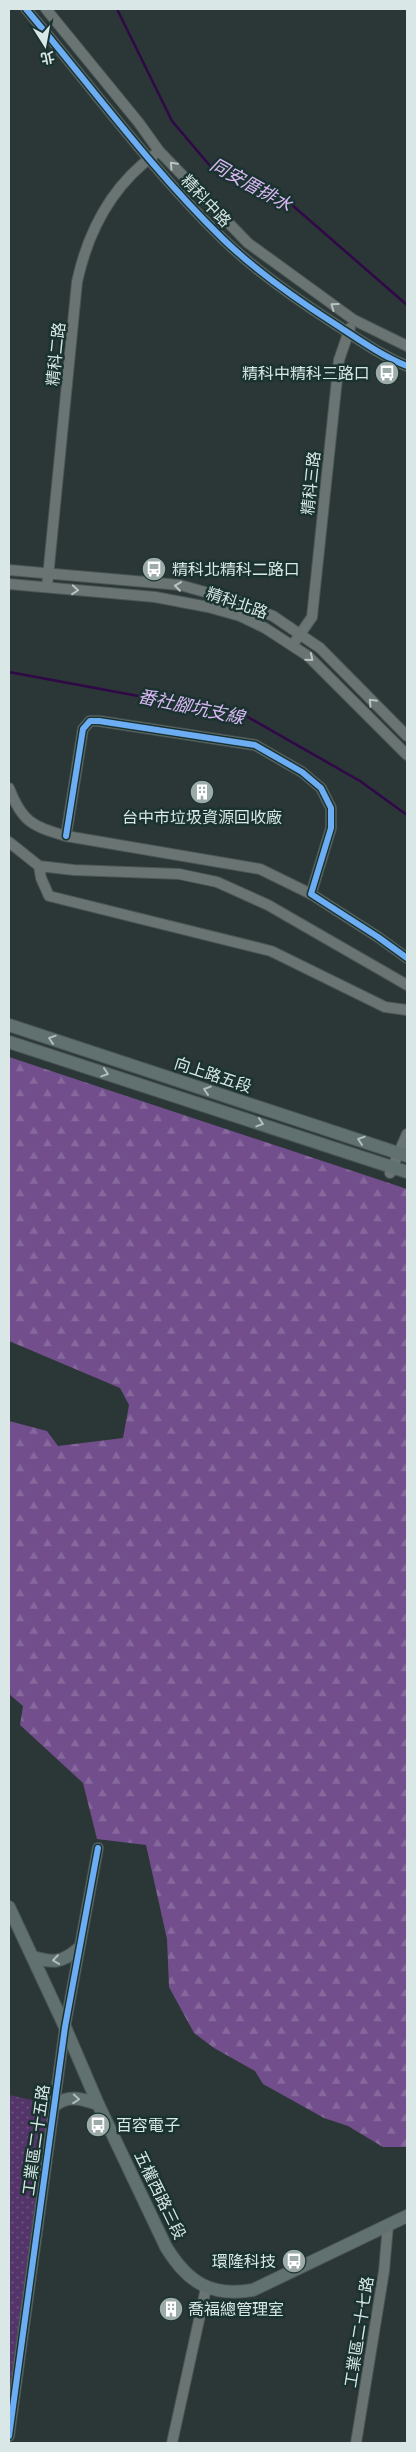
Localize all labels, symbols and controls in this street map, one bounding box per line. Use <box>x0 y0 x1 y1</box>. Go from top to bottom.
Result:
north arrow <box>20 20 70 70</box>
text: 北 <box>39 48 56 67</box>
water label: 同安厝排水 <box>206 154 297 217</box>
one-way arrow <box>170 162 179 171</box>
street label: 精科中路 <box>177 171 235 231</box>
one-way arrow <box>330 303 340 312</box>
street label: 精科二路 <box>43 321 69 387</box>
bus stop icon: 精科中精科三路口 <box>374 360 400 386</box>
place label: 精科中精科三路口 <box>242 364 370 383</box>
street label: 精科三路 <box>298 450 324 516</box>
bus stop icon: 精科北精科二路口 <box>141 556 167 582</box>
place label: 精科北精科二路口 <box>172 560 300 579</box>
one-way arrow <box>173 581 182 591</box>
street label: 精科北路 <box>204 584 270 622</box>
one-way arrow <box>71 585 79 596</box>
one-way arrow <box>305 653 314 662</box>
water label: 番社腳坑支線 <box>136 685 248 729</box>
one-way arrow <box>369 699 378 708</box>
building icon: 台中市垃圾資源回收廠 <box>189 779 215 805</box>
place label: 台中市垃圾資源回收廠 <box>122 808 282 827</box>
one-way arrow <box>48 1035 57 1045</box>
street label: 向上路五段 <box>172 1054 254 1096</box>
one-way arrow <box>100 1067 109 1077</box>
one-way arrow <box>203 1085 211 1095</box>
one-way arrow <box>255 1117 263 1127</box>
one-way arrow <box>357 1136 366 1146</box>
one-way arrow <box>52 1954 60 1965</box>
street label: 工業區二十五路 <box>19 2083 53 2197</box>
one-way arrow <box>72 2093 80 2104</box>
bus stop icon: 百容電子 <box>85 2112 111 2138</box>
place label: 百容電子 <box>116 2116 180 2135</box>
street label: 五權西路三段 <box>130 2148 190 2242</box>
bus stop icon: 環隆科技 <box>281 2248 307 2274</box>
place label: 環隆科技 <box>212 2252 276 2271</box>
street label: 工業區二十七路 <box>341 2275 377 2389</box>
building icon: 喬福總管理室 <box>158 2296 184 2322</box>
place label: 喬福總管理室 <box>188 2300 284 2319</box>

